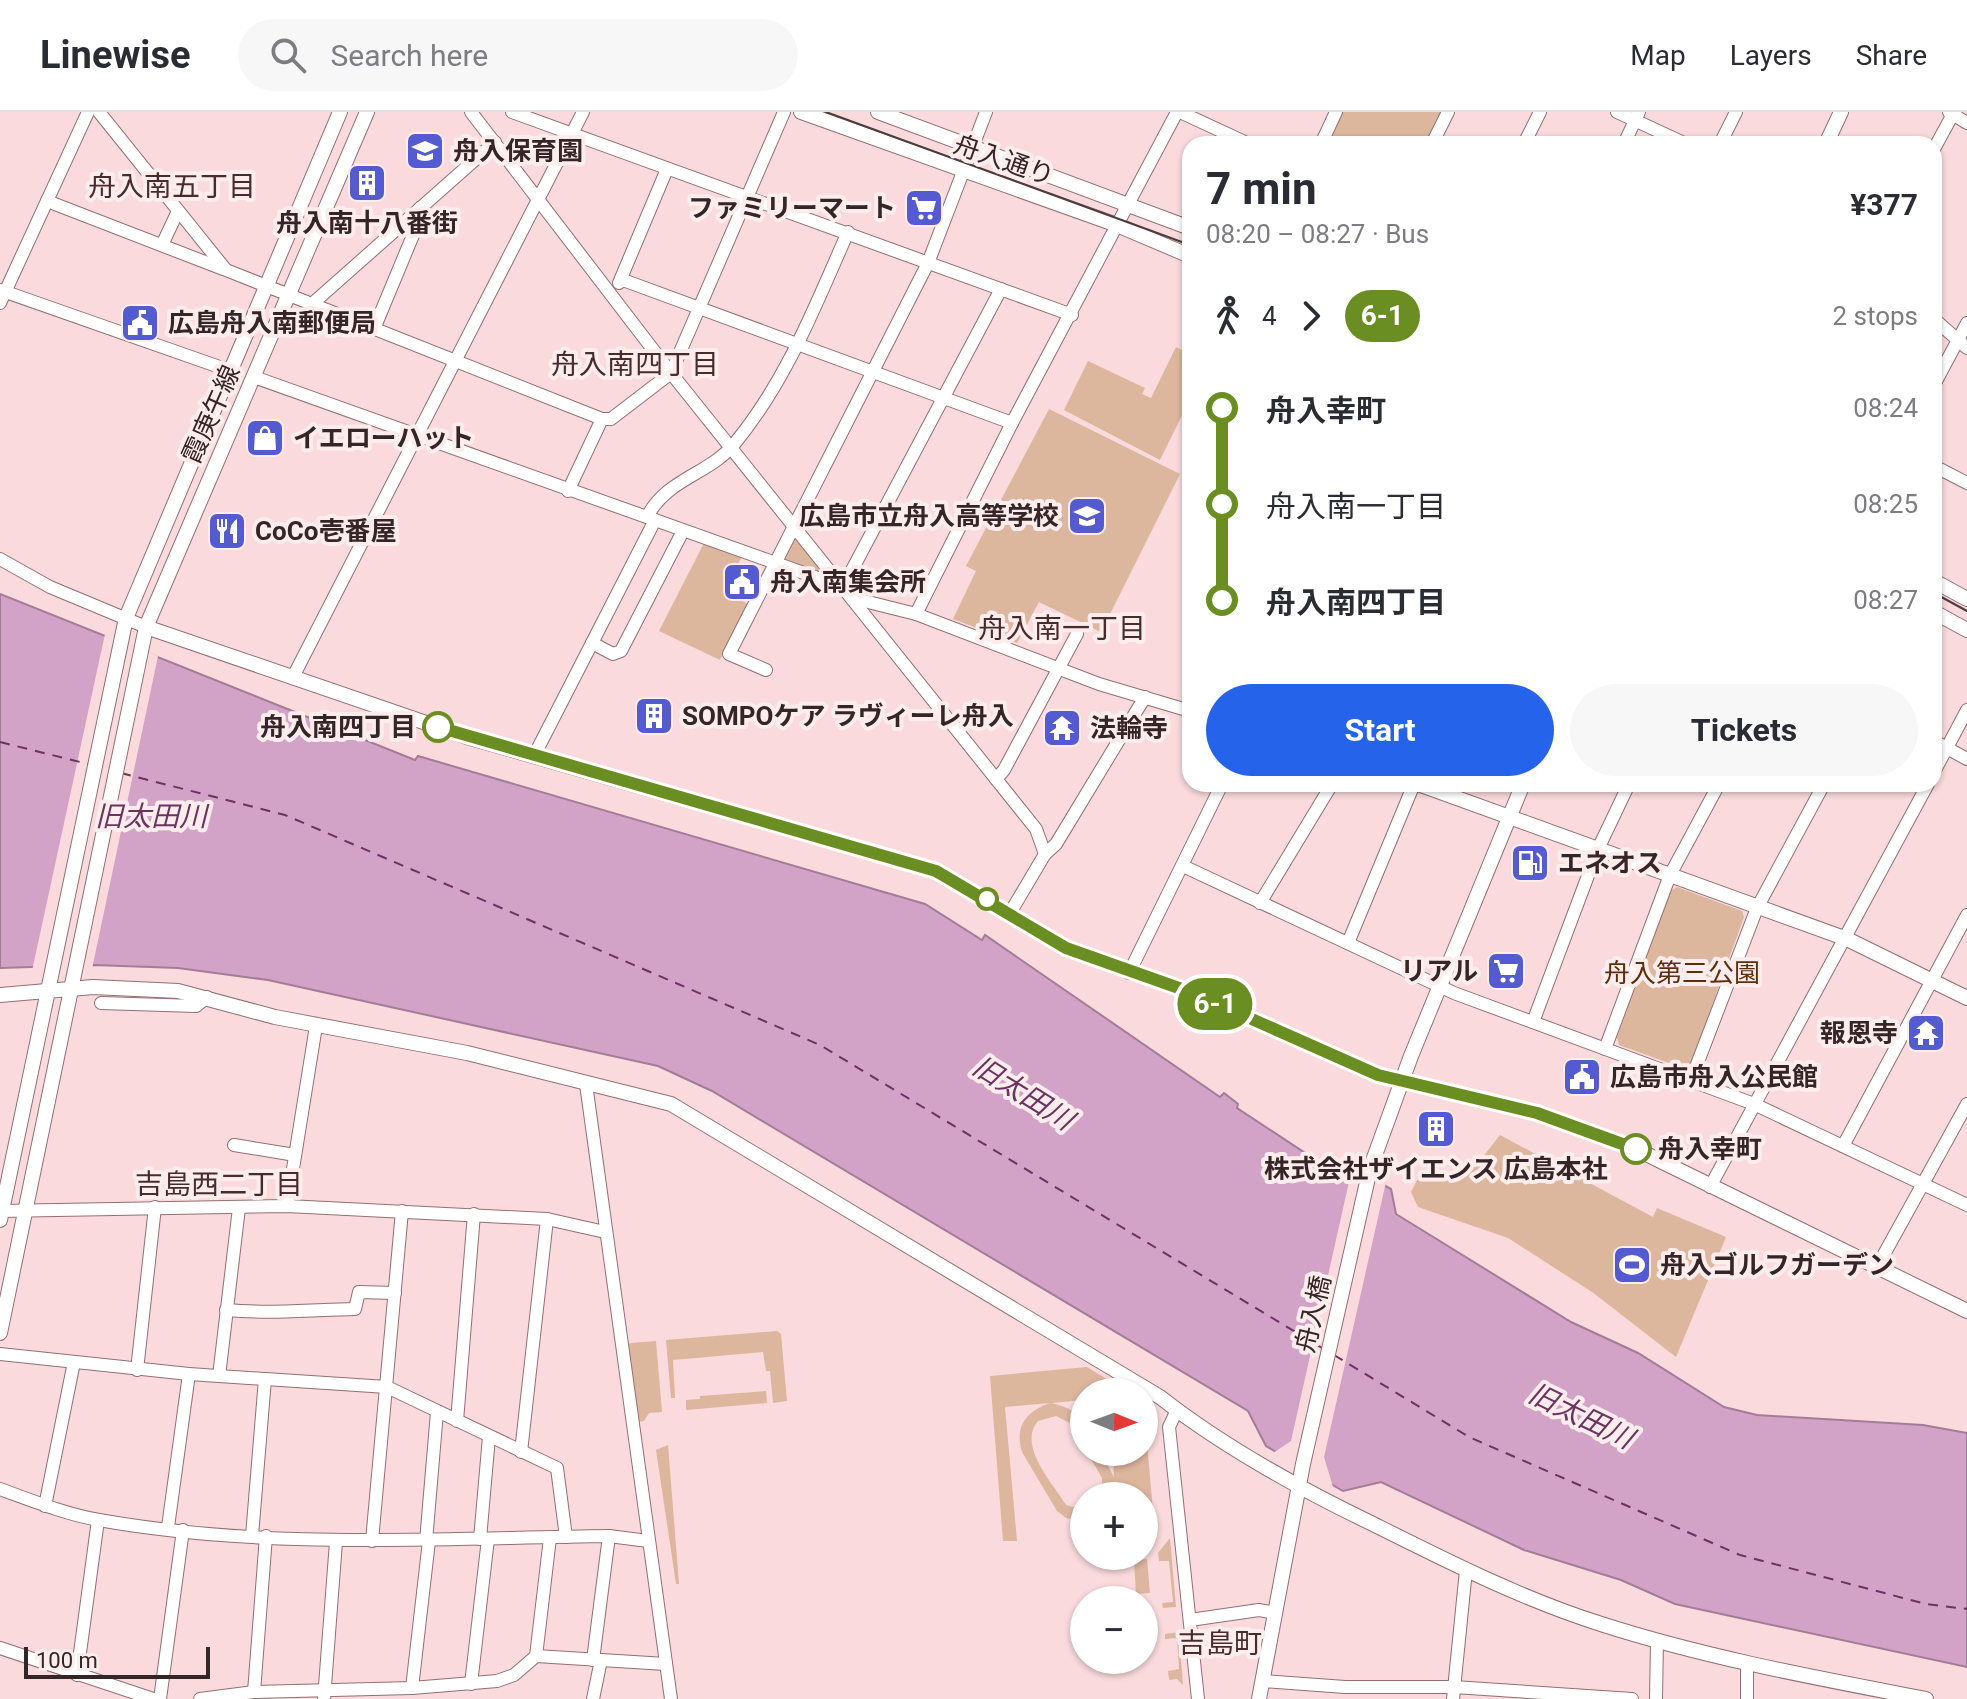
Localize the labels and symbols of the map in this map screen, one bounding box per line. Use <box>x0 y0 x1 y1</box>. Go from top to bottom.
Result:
street label: 舟入通り <box>950 129 1058 191</box>
school or university icon: 舟入保育園 <box>404 130 446 172</box>
place label: 舟入保育園 <box>453 136 583 166</box>
building icon: 舟入南十八番街 <box>346 162 388 204</box>
district label: 舟入南五丁目 <box>88 170 256 203</box>
supermarket icon: ファミリーマート <box>903 187 945 229</box>
place label: ファミリーマート <box>688 193 896 223</box>
place label: 舟入南十八番街 <box>276 208 458 238</box>
public building icon: 広島舟入南郵便局 <box>119 302 161 344</box>
place label: 広島舟入南郵便局 <box>168 308 376 338</box>
district label: 舟入南四丁目 <box>551 348 719 381</box>
street label: 霞庚午線 <box>176 360 246 468</box>
shop icon: イエローハット <box>244 417 286 459</box>
place label: イエローハット <box>293 423 474 453</box>
school or university icon: 広島市立舟入高等学校 <box>1066 495 1108 537</box>
place label: 広島市立舟入高等学校 <box>799 501 1059 531</box>
restaurant icon: CoCo壱番屋 <box>206 510 248 552</box>
place label: CoCo壱番屋 <box>255 516 396 546</box>
public building icon: 舟入南集会所 <box>721 561 763 603</box>
place label: 舟入南集会所 <box>770 567 926 597</box>
district label: 舟入南一丁目 <box>978 612 1146 645</box>
building icon: SOMPOケア ラヴィーレ舟入 <box>633 695 675 737</box>
place label: SOMPOケア ラヴィーレ舟入 <box>682 701 1014 731</box>
temple icon: 法輪寺 <box>1041 707 1083 749</box>
place label: 舟入南四丁目 <box>260 712 416 742</box>
marker: 舟入南四丁目 <box>423 712 453 742</box>
place label: 法輪寺 <box>1090 713 1168 743</box>
water label: 旧太田川 <box>95 800 210 833</box>
fuel station icon: エネオス <box>1509 842 1551 884</box>
place label: エネオス <box>1558 848 1662 878</box>
unlabelled marker <box>976 888 998 910</box>
supermarket icon: リアル <box>1485 950 1527 992</box>
place label: リアル <box>1400 956 1478 986</box>
park label: 舟入第三公園 <box>1604 958 1760 988</box>
line badge: 6-1 <box>1169 978 1261 1030</box>
temple icon: 報恩寺 <box>1905 1012 1947 1054</box>
place label: 報恩寺 <box>1820 1018 1898 1048</box>
water label: 旧太田川 <box>967 1049 1082 1138</box>
public building icon: 広島市舟入公民館 <box>1561 1056 1603 1098</box>
place label: 広島市舟入公民館 <box>1610 1062 1818 1092</box>
building icon: 株式会社ザイエンス 広島本社 <box>1415 1108 1457 1150</box>
marker: 舟入幸町 <box>1621 1134 1651 1164</box>
place label: 舟入幸町 <box>1658 1134 1762 1164</box>
place label: 株式会社ザイエンス 広島本社 <box>1264 1154 1608 1184</box>
district label: 吉島西二丁目 <box>135 1168 303 1201</box>
sports icon: 舟入ゴルフガーデン <box>1611 1244 1653 1286</box>
place label: 舟入ゴルフガーデン <box>1660 1250 1894 1280</box>
street label: 舟入橋 <box>1290 1273 1336 1355</box>
water label: 旧太田川 <box>1523 1377 1641 1457</box>
north arrow <box>1070 1378 1158 1466</box>
district label: 吉島町 <box>1178 1627 1262 1660</box>
scale bar <box>24 1643 210 1679</box>

